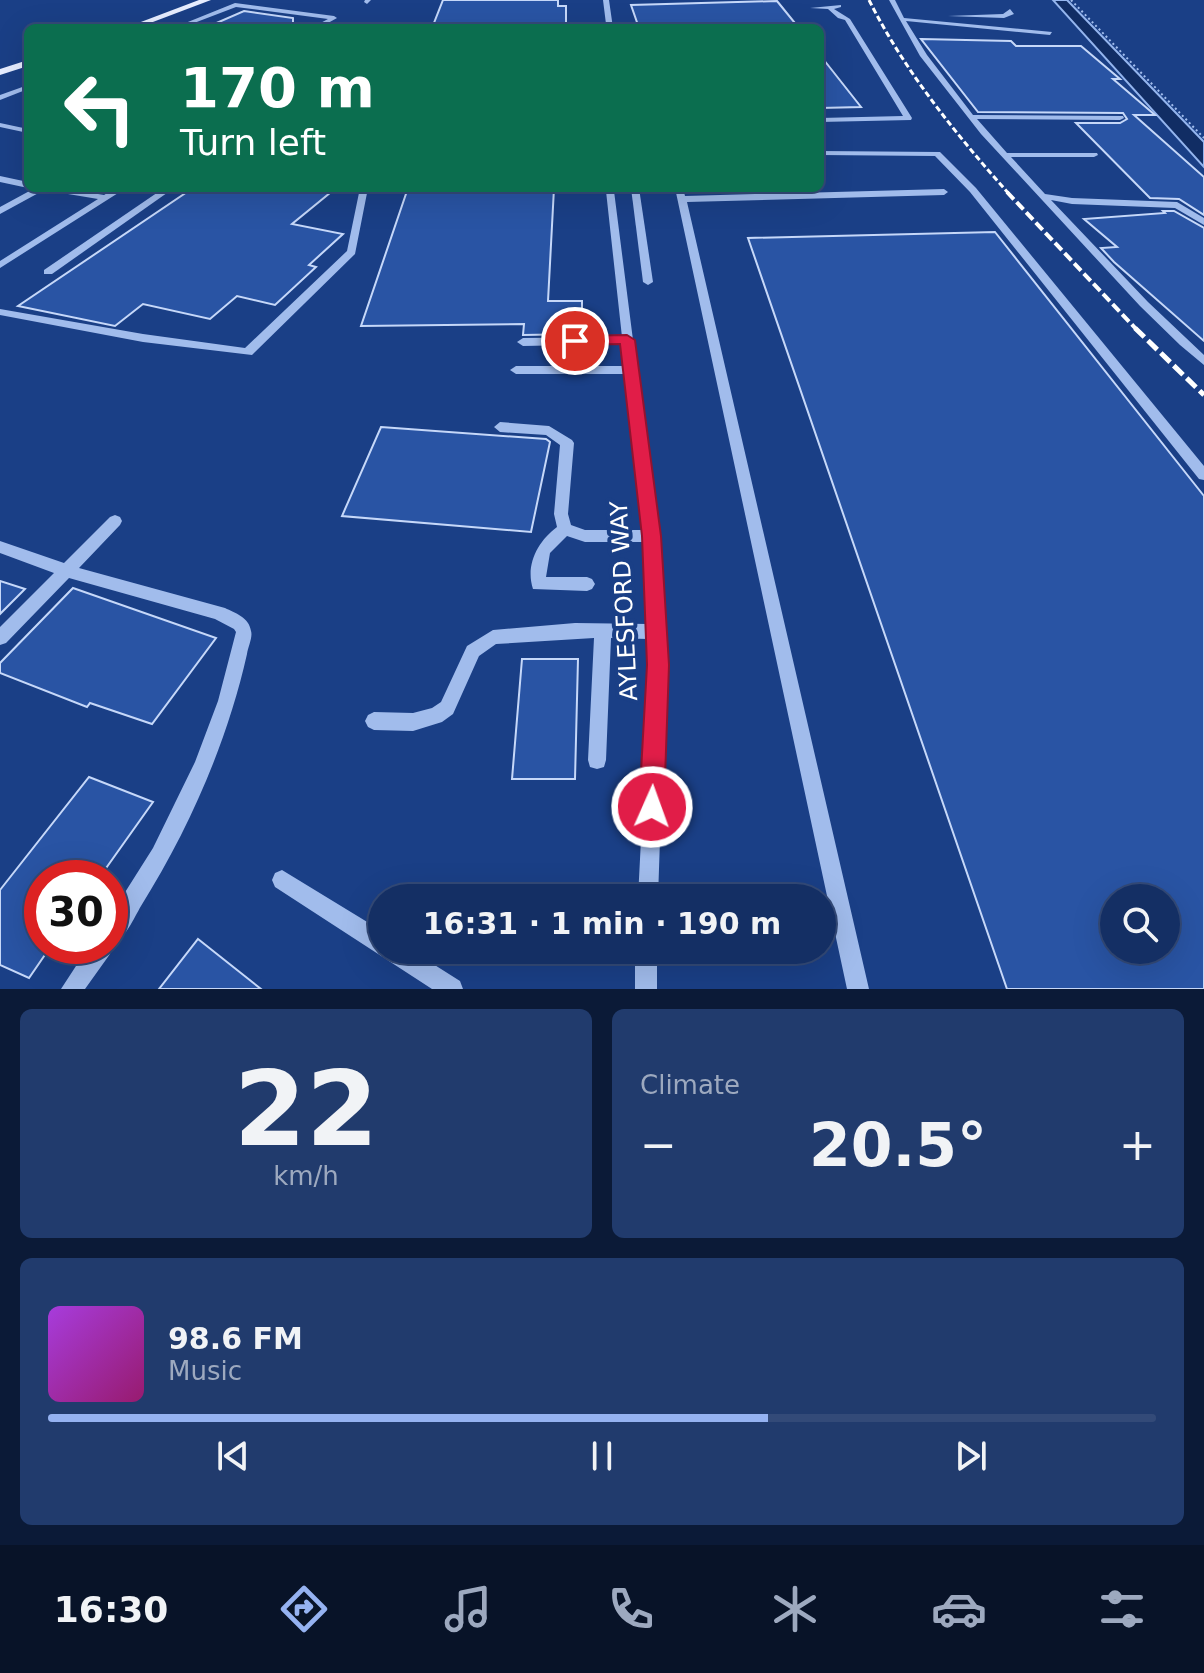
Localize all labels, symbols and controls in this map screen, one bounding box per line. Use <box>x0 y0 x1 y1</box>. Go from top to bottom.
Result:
text: 170 m <box>180 55 375 120</box>
icon: left <box>48 56 152 160</box>
text: Turn left <box>180 122 326 163</box>
pin <box>541 307 609 375</box>
icon: arrive <box>553 319 597 363</box>
street label: AYLESFORD WAY <box>605 500 643 702</box>
position arrow <box>610 765 694 849</box>
speed limit sign: 30 <box>24 860 128 964</box>
map controls <box>1100 884 1180 964</box>
button: search <box>1100 884 1180 964</box>
text: 16:31 · 1 min · 190 m <box>423 906 781 941</box>
text: 22 <box>234 1048 378 1170</box>
text: Climate <box>640 1070 740 1100</box>
text: 20.5° <box>809 1110 987 1180</box>
text: − <box>640 1119 677 1170</box>
text: + <box>1119 1119 1156 1170</box>
text: km/h <box>273 1161 339 1191</box>
text: 98.6 FM <box>168 1321 303 1356</box>
text: Music <box>168 1356 242 1386</box>
icon: previous <box>211 1434 255 1478</box>
icon: pause <box>580 1434 624 1478</box>
icon: next <box>949 1434 993 1478</box>
icon: directions <box>276 1581 332 1637</box>
icon: music <box>440 1581 496 1637</box>
icon: phone <box>603 1581 659 1637</box>
icon: climate <box>767 1581 823 1637</box>
icon: car <box>931 1581 987 1637</box>
icon: filters <box>1094 1581 1150 1637</box>
text: 16:30 <box>54 1589 168 1630</box>

